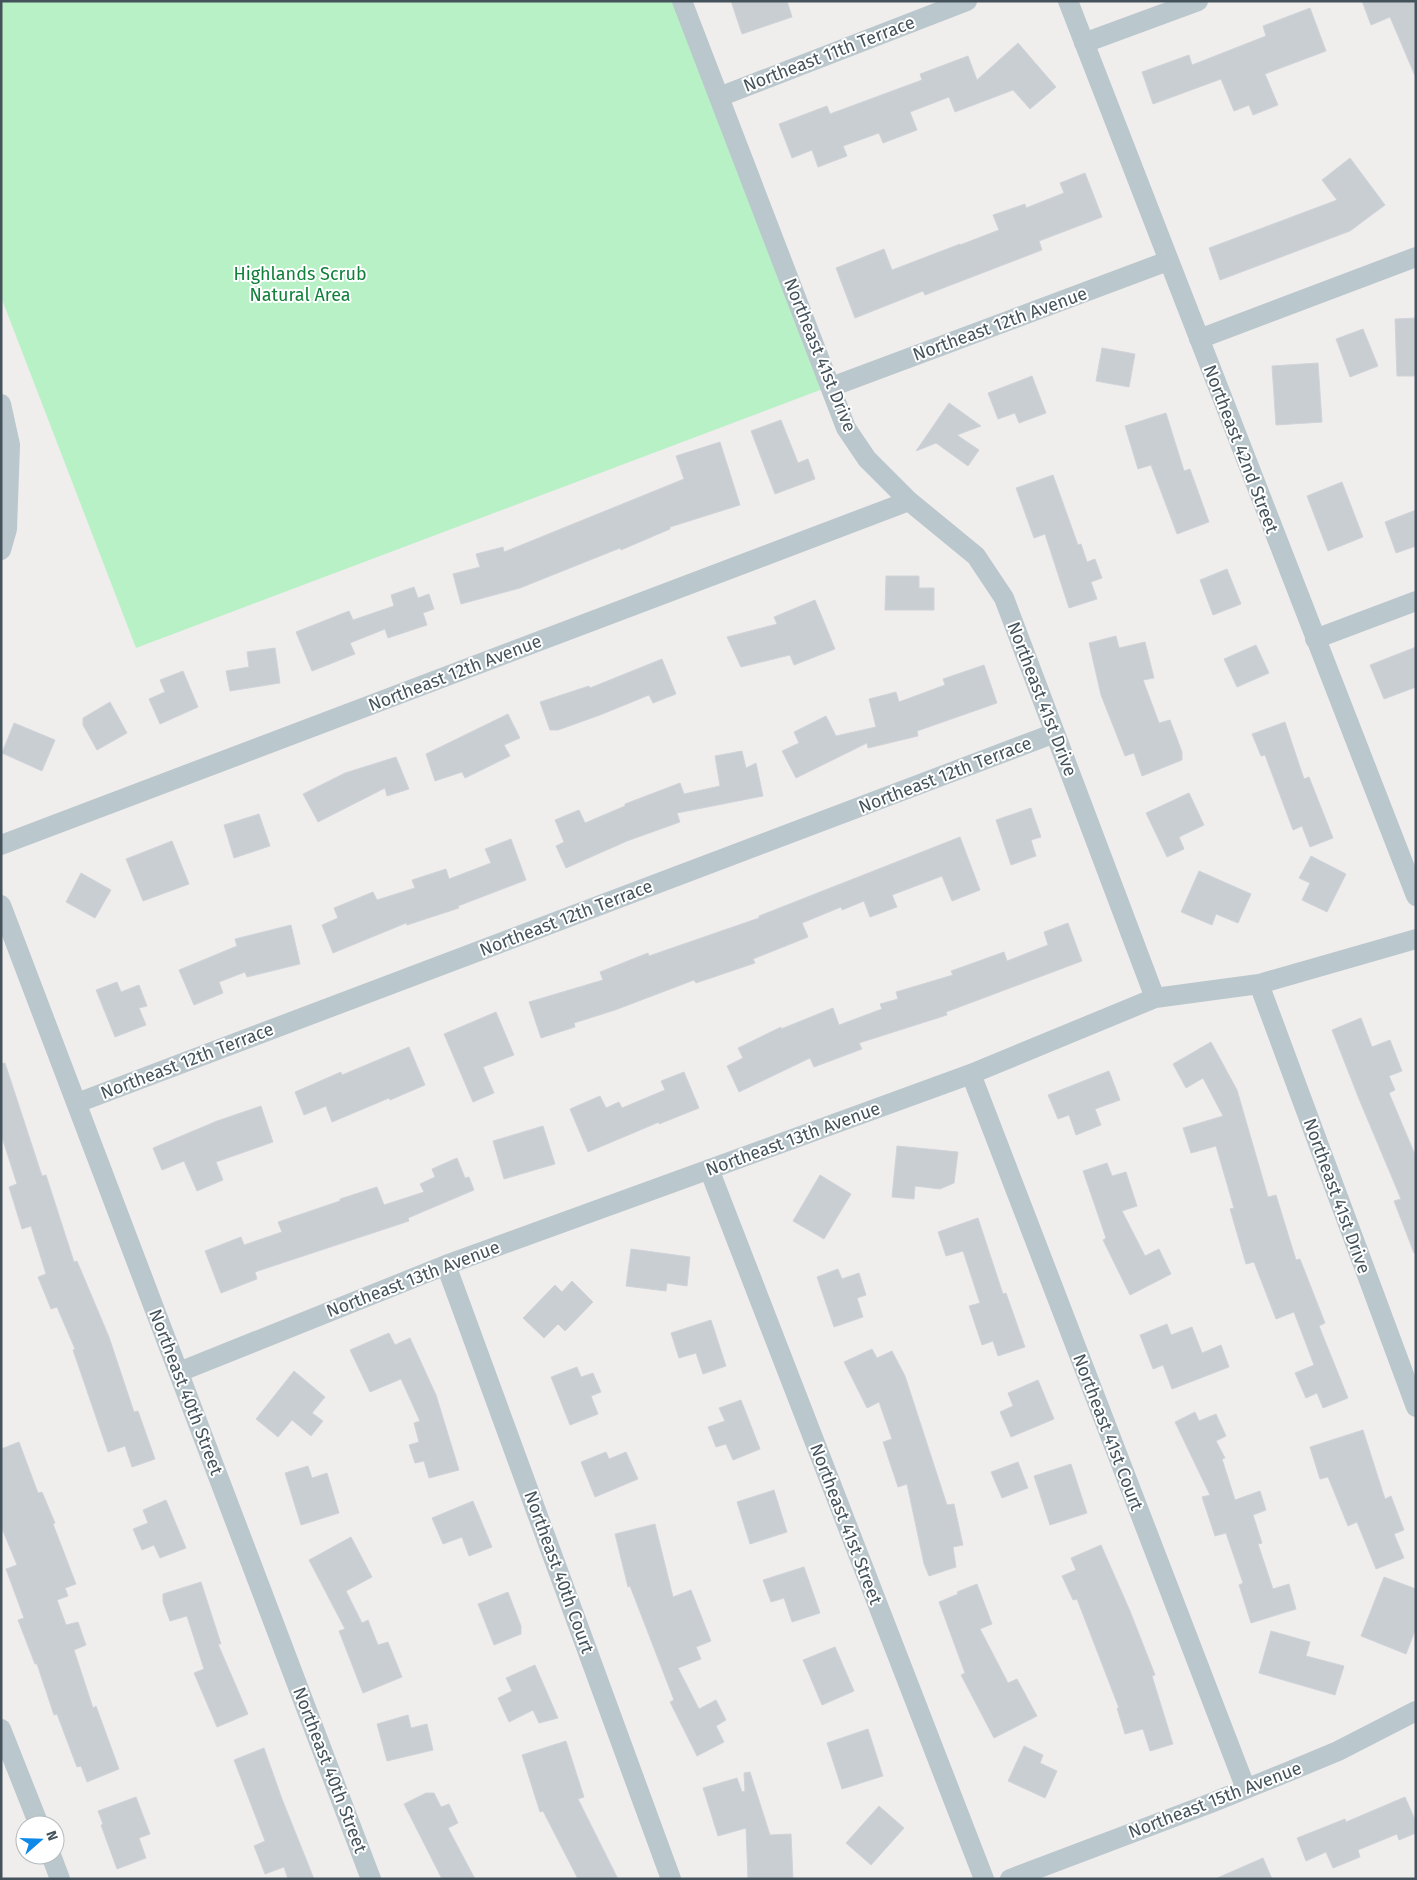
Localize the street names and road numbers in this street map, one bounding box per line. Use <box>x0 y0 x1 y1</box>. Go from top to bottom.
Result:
street label: Northeast 11th Terrace <box>740 11 918 97</box>
street label: Northeast 41st Drive <box>779 275 861 435</box>
street label: Northeast 12th Avenue <box>910 282 1090 366</box>
street label: Northeast 42nd Street <box>1199 362 1283 537</box>
street label: Northeast 41st Drive <box>1002 619 1082 779</box>
street label: Northeast 12th Avenue <box>365 630 545 716</box>
street label: Northeast 12th Terrace <box>855 732 1035 818</box>
street label: Northeast 12th Terrace <box>476 875 656 961</box>
street label: Northeast 12th Terrace <box>97 1018 277 1104</box>
street label: Northeast 13th Avenue <box>703 1097 883 1181</box>
street label: Northeast 41st Drive <box>1299 1115 1375 1277</box>
street label: Northeast 13th Avenue <box>323 1236 503 1322</box>
street label: Northeast 40th Street <box>144 1306 228 1479</box>
street label: Northeast 41st Court <box>1068 1351 1148 1514</box>
street label: Northeast 41st Street <box>805 1440 887 1608</box>
street label: Northeast 40th Court <box>519 1488 599 1657</box>
street label: Northeast 40th Street <box>288 1684 372 1857</box>
street label: Northeast 15th Avenue <box>1125 1757 1305 1843</box>

